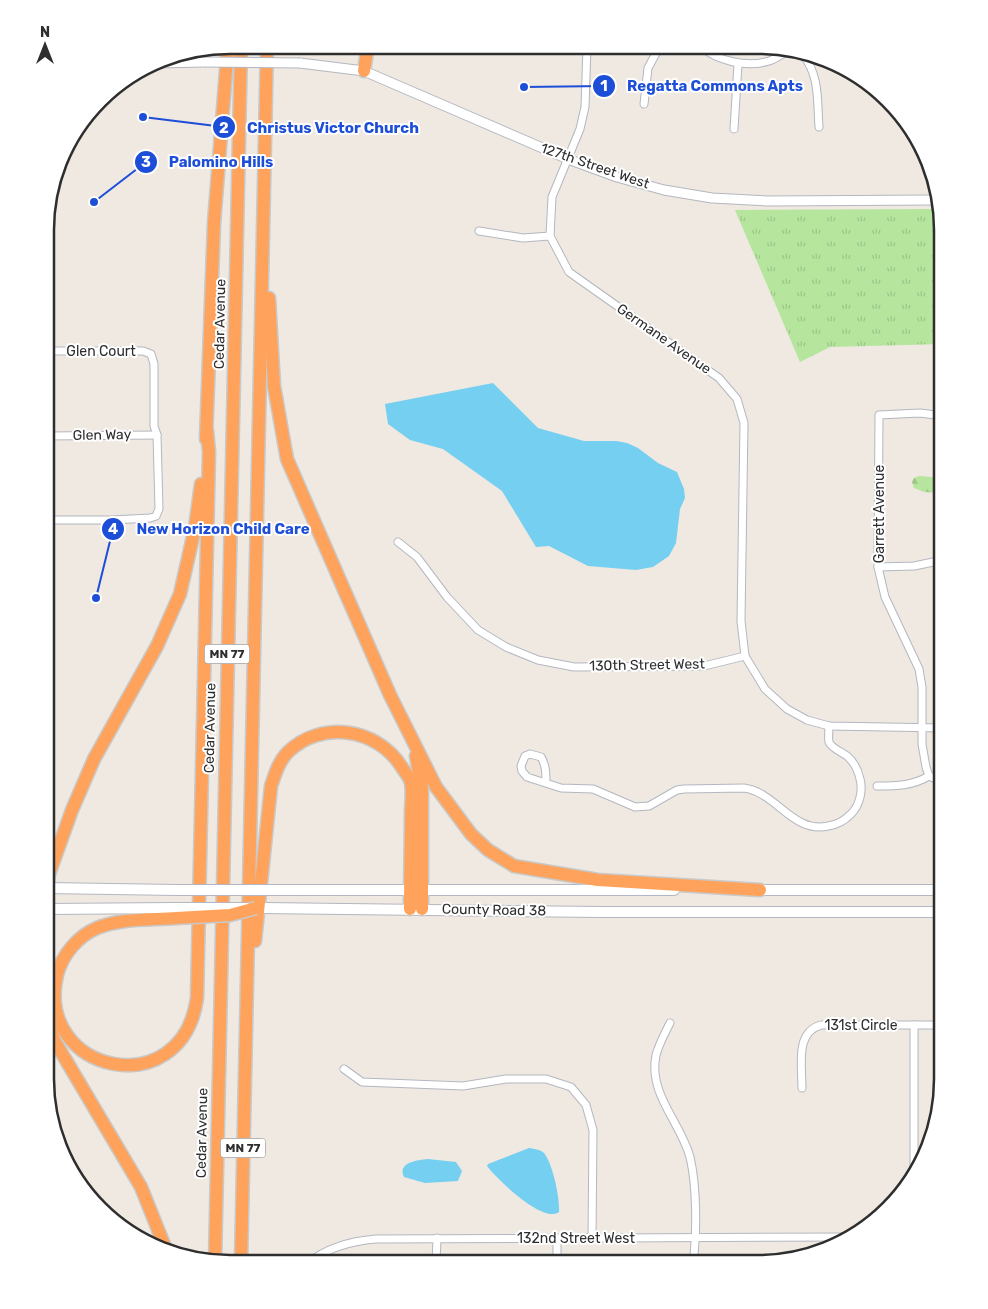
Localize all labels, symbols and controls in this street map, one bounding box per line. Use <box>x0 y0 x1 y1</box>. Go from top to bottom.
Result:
north arrow <box>20 20 70 70</box>
text: N <box>40 24 50 41</box>
callout: Regatta Commons Apts <box>592 71 813 101</box>
text: 1 <box>600 77 608 95</box>
text: Regatta Commons Apts <box>627 77 803 95</box>
callout: Christus Victor Church <box>211 112 429 142</box>
text: 2 <box>219 119 229 137</box>
text: Christus Victor Church <box>247 119 419 137</box>
street label: 127th Street West <box>538 139 652 193</box>
callout: Palomino Hills <box>134 147 283 177</box>
text: 3 <box>141 153 151 171</box>
text: Palomino Hills <box>169 153 273 171</box>
street label: Cedar Avenue <box>211 279 229 369</box>
street label: Germane Avenue <box>614 300 715 378</box>
street label: Glen Court <box>66 343 136 360</box>
street label: Glen Way <box>73 426 132 444</box>
street label: Garrett Avenue <box>871 465 888 563</box>
callout: New Horizon Child Care <box>101 514 319 544</box>
text: 4 <box>108 520 118 538</box>
text: New Horizon Child Care <box>136 520 310 538</box>
road number: MN 77 <box>204 644 250 664</box>
street label: 130th Street West <box>589 655 706 675</box>
street label: Cedar Avenue <box>201 683 219 773</box>
street label: County Road 38 <box>442 901 546 919</box>
street label: 131st Circle <box>824 1017 898 1034</box>
street label: Cedar Avenue <box>193 1088 211 1178</box>
road number: MN 77 <box>220 1138 266 1158</box>
street label: 132nd Street West <box>517 1230 635 1247</box>

